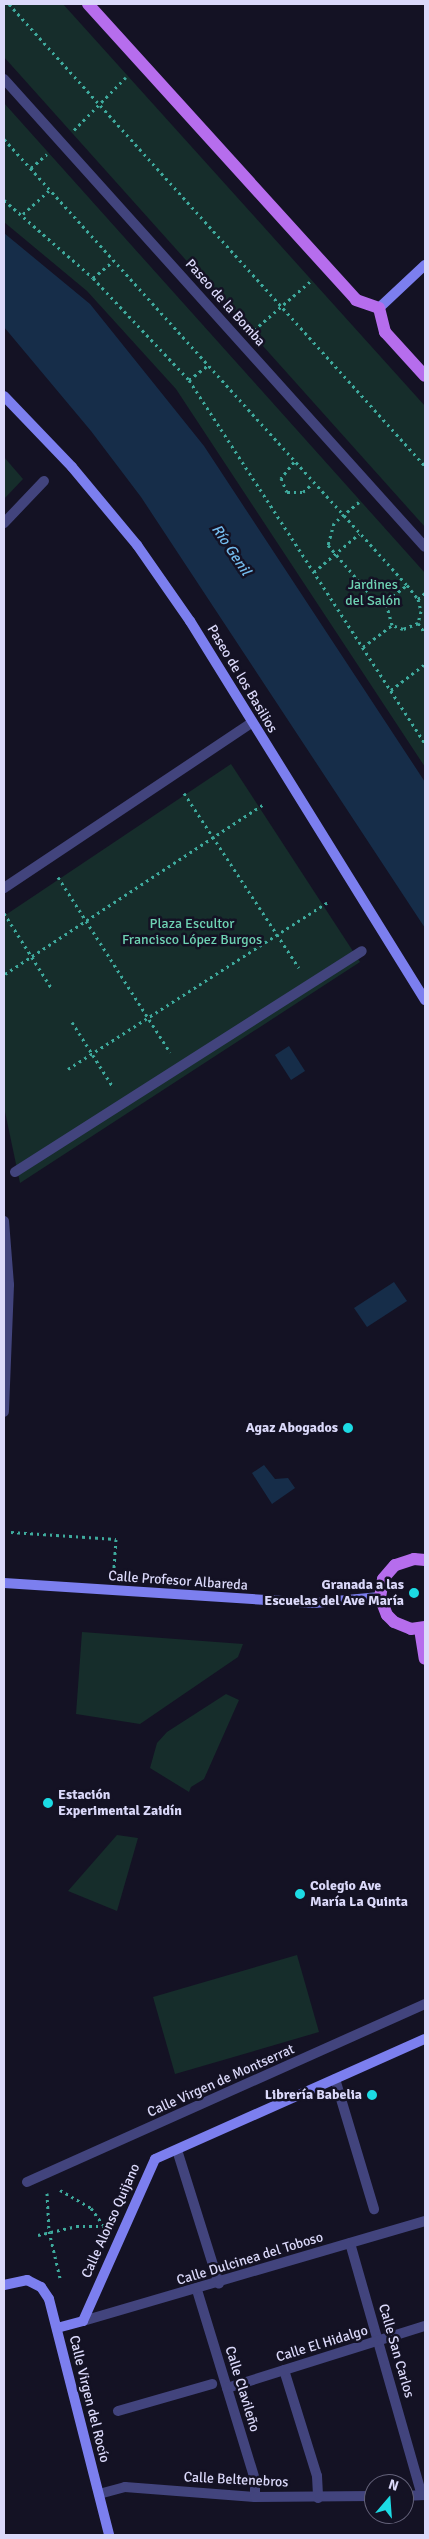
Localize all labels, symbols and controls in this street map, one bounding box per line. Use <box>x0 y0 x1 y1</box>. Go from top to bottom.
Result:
street label: Paseo de la Bomba <box>181 256 269 350</box>
water label: Río Genil <box>207 521 255 579</box>
park label: Jardines del Salón <box>345 577 401 610</box>
street label: Paseo de los Basilios <box>203 622 281 736</box>
park label: Plaza Escultor Francisco López Burgos <box>122 916 262 949</box>
place label: Agaz Abogados <box>246 1420 338 1436</box>
marker: Agaz Abogados <box>342 1422 354 1434</box>
street label: Calle Profesor Albareda <box>108 1568 248 1594</box>
place label: Granada a las Escuelas del Ave María <box>264 1577 404 1610</box>
marker: Granada a las Escuelas del Ave María <box>408 1587 420 1599</box>
place label: Estación Experimental Zaidín <box>58 1787 182 1820</box>
marker: Estación Experimental Zaidín <box>42 1797 54 1809</box>
place label: Colegio Ave María La Quinta <box>310 1878 408 1910</box>
marker: Colegio Ave María La Quinta <box>294 1888 306 1900</box>
street label: Calle Virgen de Montserrat <box>145 2041 297 2121</box>
place label: Librería Babelia <box>265 2087 362 2103</box>
marker: Librería Babelia <box>366 2089 378 2101</box>
street label: Calle Alonso Quijano <box>78 2161 144 2281</box>
street label: Calle Dulcinea del Toboso <box>175 2229 325 2289</box>
street label: Calle San Carlos <box>375 2302 417 2400</box>
street label: Calle El Hidalgo <box>274 2322 370 2366</box>
street label: Calle Virgen del Rocío <box>65 2334 113 2464</box>
street label: Calle Clavileño <box>221 2344 263 2434</box>
street label: Calle Beltenebros <box>183 2469 289 2491</box>
north arrow <box>364 2474 414 2524</box>
text: N <box>386 2476 401 2495</box>

